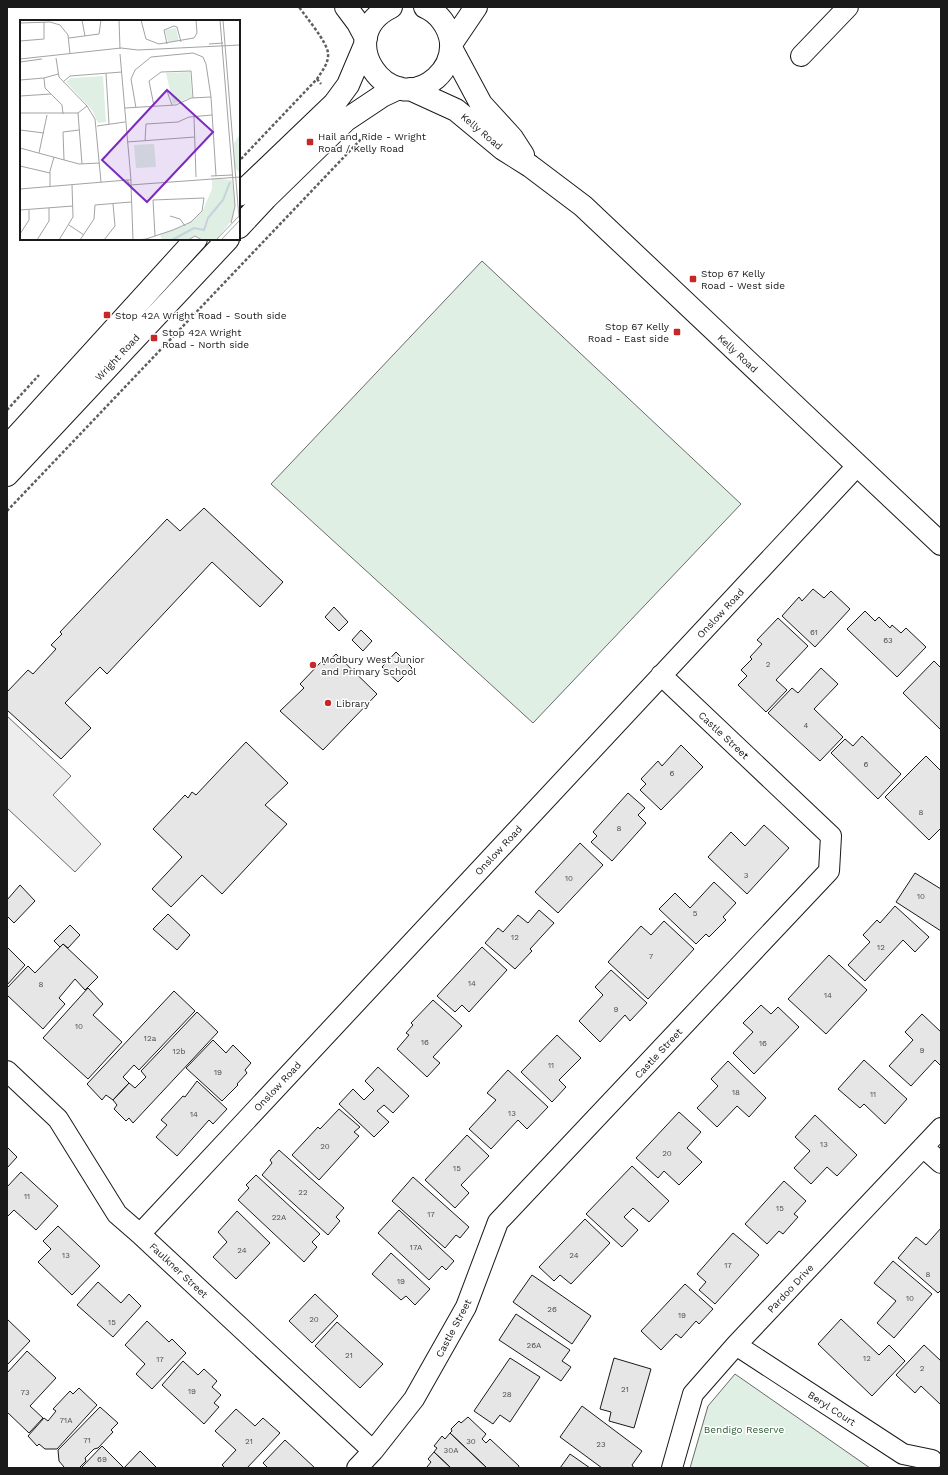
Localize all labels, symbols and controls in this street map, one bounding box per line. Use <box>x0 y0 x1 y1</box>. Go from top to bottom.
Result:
inset map <box>20 20 240 240</box>
street label: Kelly Road <box>459 111 505 152</box>
place label: Hail and Ride - Wright Road / Kelly Road <box>318 131 427 154</box>
marker: Hail and Ride - Wright Road / Kelly Road <box>305 137 315 147</box>
place label: Stop 67 Kelly Road - West side <box>701 268 785 291</box>
marker: Stop 67 Kelly Road - West side <box>688 274 698 284</box>
marker: Stop 42A Wright Road - South side <box>102 310 112 320</box>
place label: Stop 42A Wright Road - South side <box>115 310 287 321</box>
place label: Stop 67 Kelly Road - East side <box>588 321 670 344</box>
place label: Stop 42A Wright Road - North side <box>162 327 249 350</box>
marker: Stop 67 Kelly Road - East side <box>672 327 682 337</box>
street label: Wright Road <box>93 332 142 383</box>
street label: Kelly Road <box>715 332 760 375</box>
marker: Stop 42A Wright Road - North side <box>149 333 159 343</box>
street label: Onslow Road <box>695 586 746 640</box>
house number: 61 <box>810 628 818 637</box>
house number: 63 <box>883 636 893 645</box>
place label: Modbury West Junior and Primary School <box>321 654 425 677</box>
marker: Modbury West Junior and Primary School <box>308 660 318 670</box>
house number: 2 <box>766 660 771 669</box>
marker: Library <box>323 698 333 708</box>
place label: Library <box>336 698 371 709</box>
street label: Castle Street <box>696 709 752 762</box>
house number: 4 <box>804 721 809 730</box>
house number: 6 <box>864 760 869 769</box>
house number: 6 <box>670 769 675 778</box>
house number: 8 <box>919 808 924 817</box>
street label: Onslow Road <box>473 823 524 877</box>
house number: 8 <box>617 824 622 833</box>
house number: 3 <box>744 871 749 880</box>
house number: 10 <box>565 874 573 883</box>
house number: 10 <box>917 892 925 901</box>
house number: 5 <box>693 909 698 918</box>
house number: 12 <box>511 933 519 942</box>
house number: 12 <box>877 943 885 952</box>
house number: 7 <box>649 952 654 961</box>
house number: 14 <box>468 979 476 988</box>
house number: 8 <box>39 980 44 989</box>
house number: 14 <box>824 991 832 1000</box>
house number: 9 <box>614 1005 619 1014</box>
house number: 10 <box>75 1022 83 1031</box>
street label: Castle Street <box>632 1025 685 1081</box>
house number: 12a <box>144 1034 157 1043</box>
house number: 16 <box>421 1038 429 1047</box>
house number: 16 <box>759 1039 767 1048</box>
house number: 9 <box>920 1046 925 1055</box>
house number: 12b <box>173 1047 185 1056</box>
street label: Onslow Road <box>252 1059 303 1113</box>
house number: 11 <box>548 1061 554 1070</box>
house number: 19 <box>214 1068 222 1077</box>
house number: 18 <box>732 1088 740 1097</box>
house number: 11 <box>870 1090 876 1099</box>
house number: 13 <box>508 1109 516 1118</box>
house number: 14 <box>190 1110 198 1119</box>
house number: 13 <box>820 1140 828 1149</box>
house number: 20 <box>320 1142 330 1151</box>
house number: 20 <box>662 1149 672 1158</box>
house number: 15 <box>453 1164 461 1173</box>
house number: 22 <box>298 1188 308 1197</box>
house number: 11 <box>24 1192 30 1201</box>
house number: 15 <box>776 1204 784 1213</box>
house number: 17 <box>427 1210 435 1219</box>
house number: 22A <box>272 1213 287 1222</box>
street label: Faulkner Street <box>147 1241 211 1301</box>
house number: 17A <box>410 1243 423 1252</box>
house number: 24 <box>237 1246 247 1255</box>
house number: 13 <box>62 1251 70 1260</box>
house number: 24 <box>569 1251 579 1260</box>
house number: 17 <box>724 1261 732 1270</box>
street label: Pardoo Drive <box>765 1262 816 1315</box>
house number: 8 <box>926 1270 931 1279</box>
house number: 19 <box>397 1277 405 1286</box>
house number: 10 <box>906 1294 914 1303</box>
street label: Castle Street <box>433 1297 474 1359</box>
house number: 26 <box>547 1305 557 1314</box>
house number: 19 <box>678 1311 686 1320</box>
house number: 20 <box>309 1315 319 1324</box>
house number: 15 <box>108 1318 116 1327</box>
house number: 26A <box>527 1341 542 1350</box>
house number: 21 <box>345 1351 353 1360</box>
house number: 12 <box>863 1354 871 1363</box>
house number: 17 <box>156 1355 164 1364</box>
house number: 2 <box>920 1364 925 1373</box>
house number: 21 <box>621 1385 629 1394</box>
house number: 19 <box>188 1387 196 1396</box>
house number: 73 <box>20 1388 30 1397</box>
street label: Beryl Court <box>806 1389 858 1428</box>
house number: 28 <box>502 1390 512 1399</box>
house number: 71A <box>60 1416 73 1425</box>
park label: Bendigo Reserve <box>704 1424 784 1435</box>
house number: 71 <box>83 1436 91 1445</box>
house number: 21 <box>245 1437 253 1446</box>
house number: 30 <box>466 1437 476 1446</box>
house number: 23 <box>596 1440 606 1449</box>
house number: 30A <box>444 1446 459 1455</box>
house number: 69 <box>97 1455 107 1464</box>

